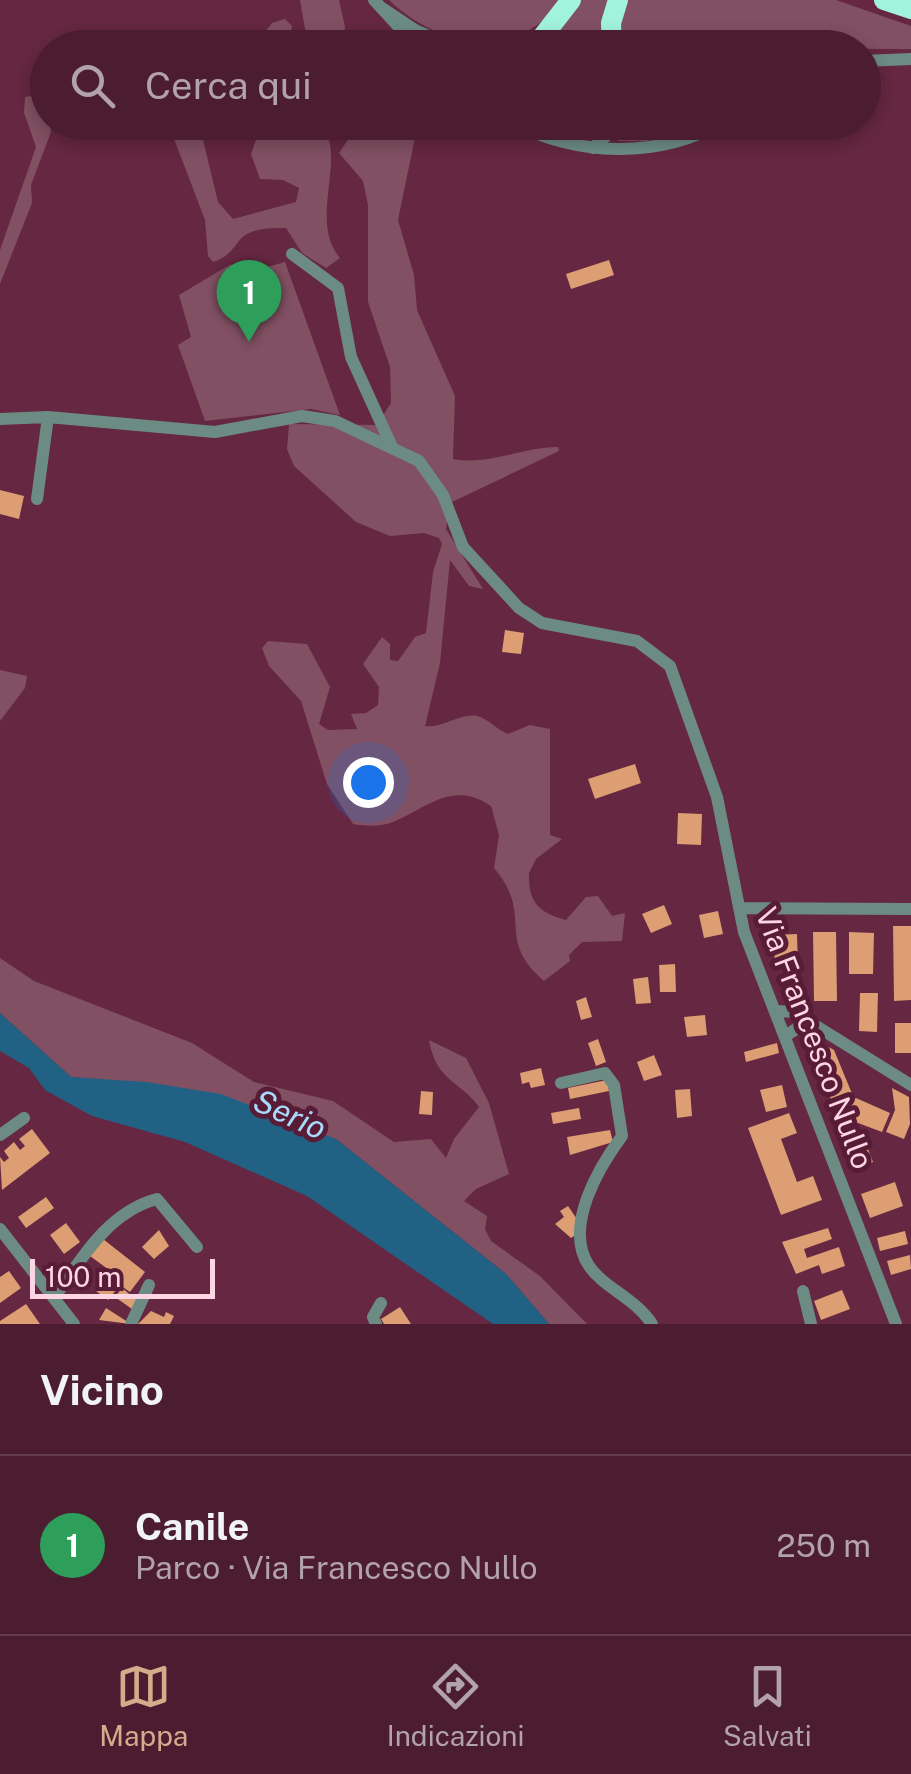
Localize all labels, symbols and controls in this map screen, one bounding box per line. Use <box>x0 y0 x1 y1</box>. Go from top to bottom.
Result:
search box <box>30 30 881 140</box>
icon: search <box>65 58 120 113</box>
text: Cerca qui <box>145 63 312 108</box>
pin: 1 <box>216 260 282 342</box>
your location <box>343 757 394 808</box>
street label: Via Francesco Nullo <box>749 902 881 1174</box>
water label: Serio <box>248 1081 332 1147</box>
scale bar <box>30 1254 215 1298</box>
text: 100 m <box>45 1260 122 1293</box>
text: Vicino <box>40 1365 164 1414</box>
text: Canile <box>135 1504 249 1549</box>
text: 1 <box>66 1527 79 1564</box>
text: 250 m <box>776 1527 871 1564</box>
text: Parco · Via Francesco Nullo <box>135 1549 538 1586</box>
tab: Mappa <box>99 1659 188 1752</box>
tab: Indicazioni <box>387 1659 524 1752</box>
tab: Salvati <box>723 1659 812 1752</box>

